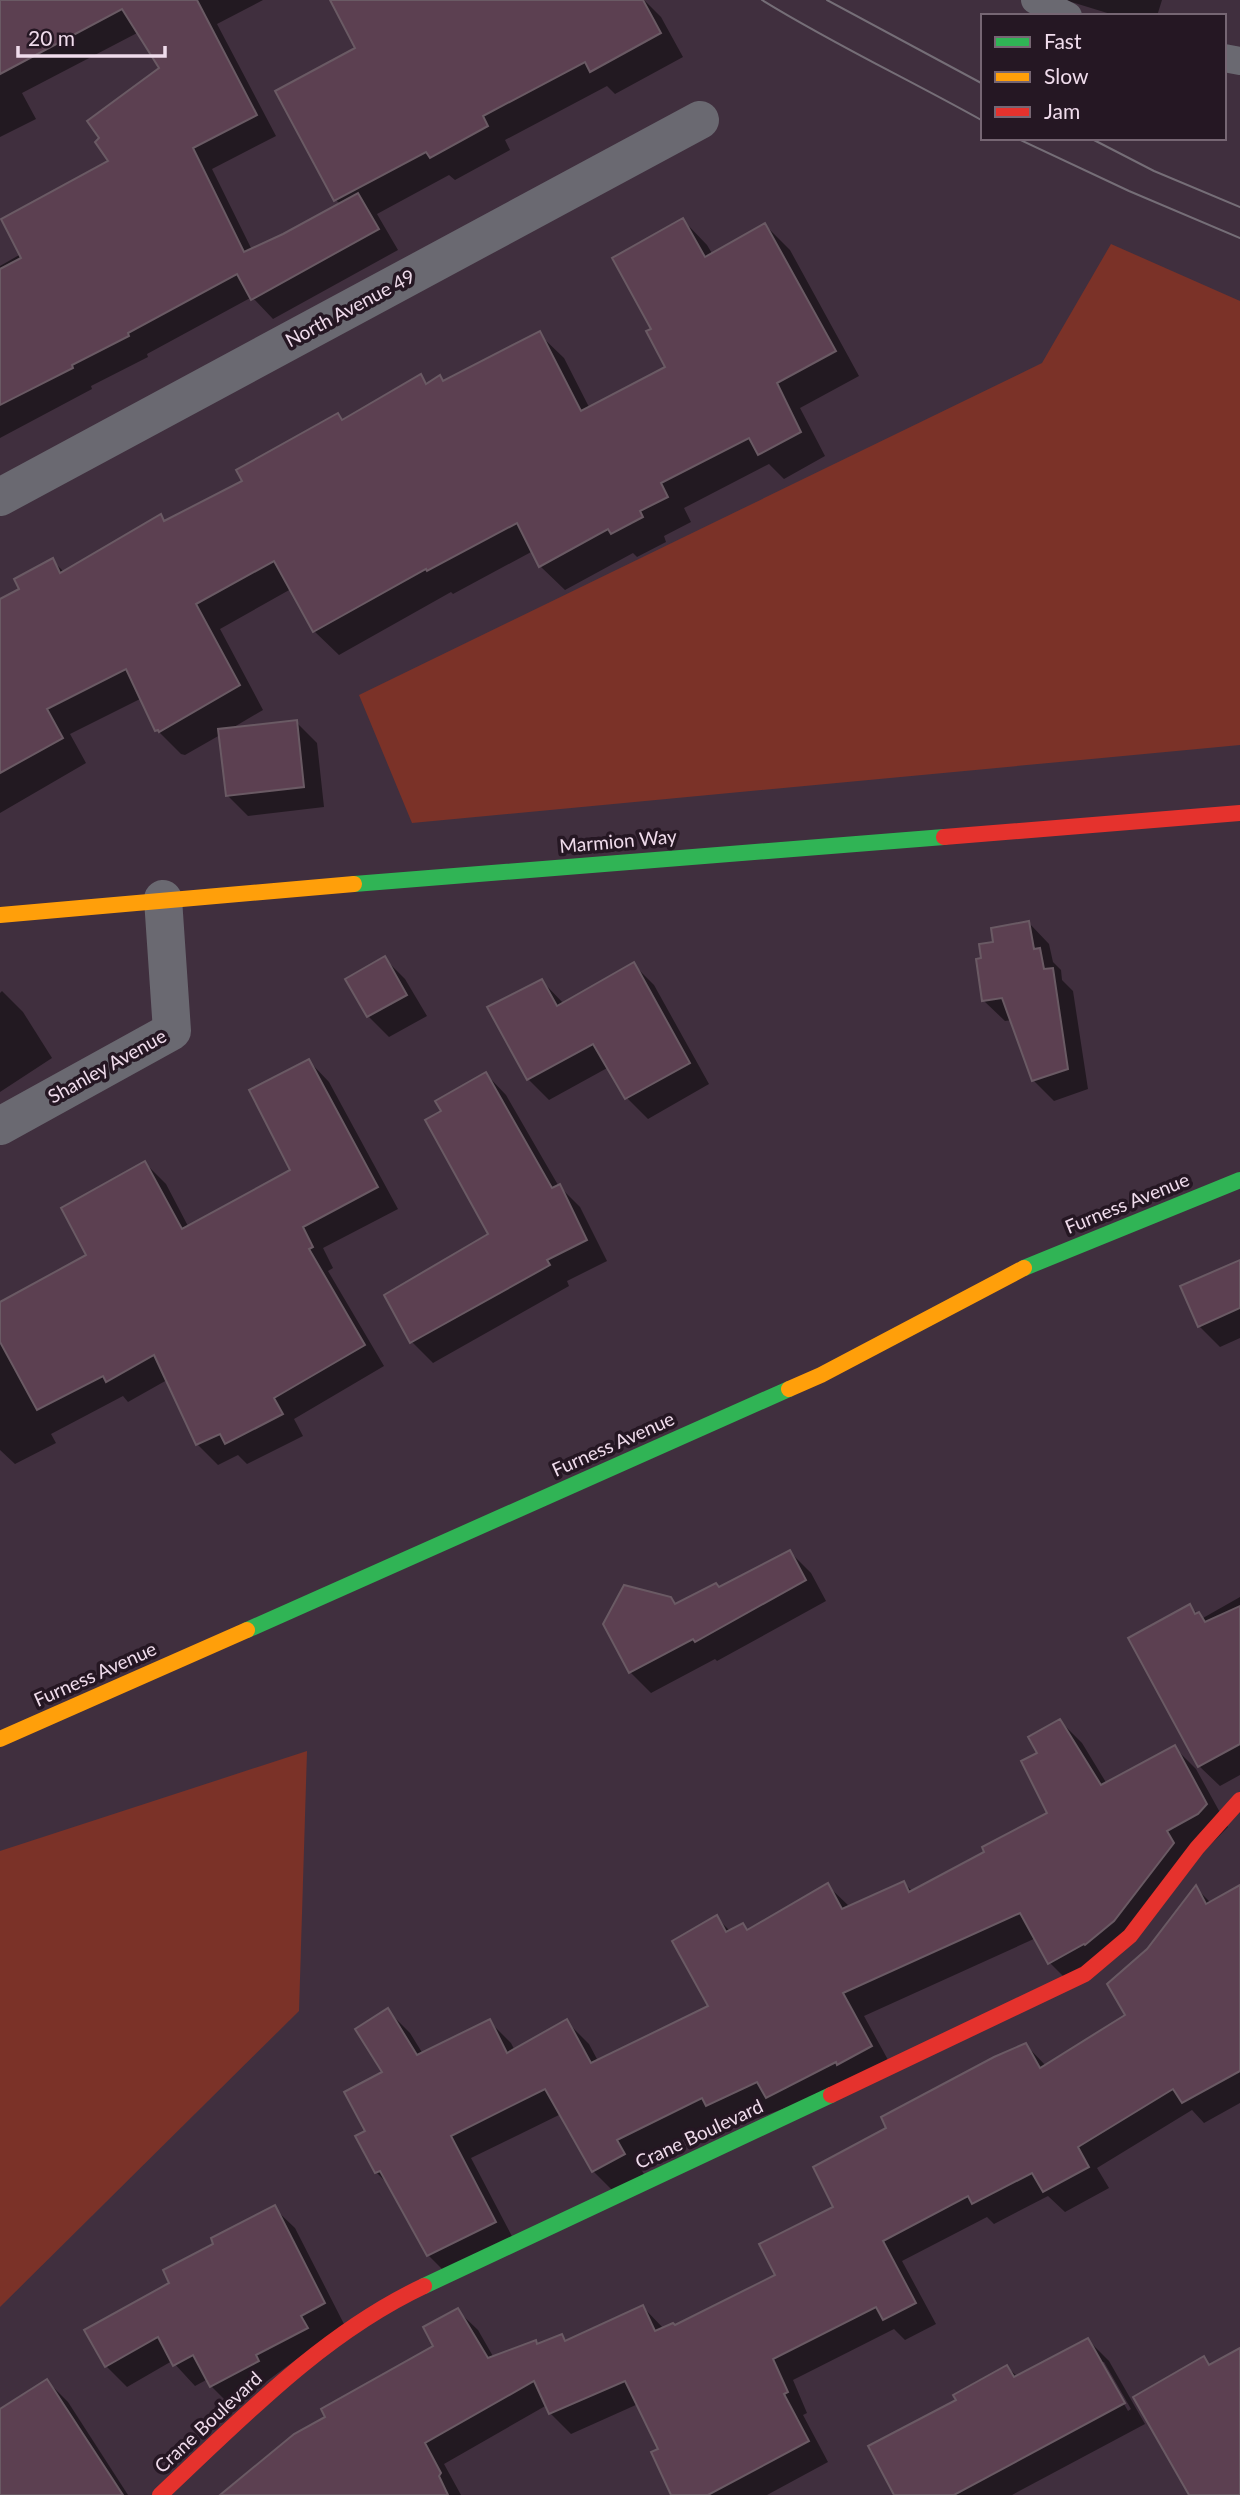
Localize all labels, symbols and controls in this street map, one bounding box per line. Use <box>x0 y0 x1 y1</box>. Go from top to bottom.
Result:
scale bar <box>18 14 164 58</box>
legend <box>981 14 1226 140</box>
text: 20 m <box>28 25 75 50</box>
text: Fast <box>1044 28 1082 53</box>
text: Slow <box>1044 63 1089 88</box>
text: Jam <box>1044 98 1080 123</box>
street label: North Avenue 49 <box>281 264 418 351</box>
street label: Marmion Way <box>558 824 678 857</box>
street label: Shanley Avenue <box>44 1024 170 1108</box>
street label: Furness Avenue <box>1061 1167 1192 1238</box>
street label: Furness Avenue <box>548 1406 678 1481</box>
street label: Furness Avenue <box>30 1636 160 1711</box>
street label: Crane Boulevard <box>631 2094 766 2173</box>
street label: Crane Boulevard <box>149 2366 266 2477</box>

